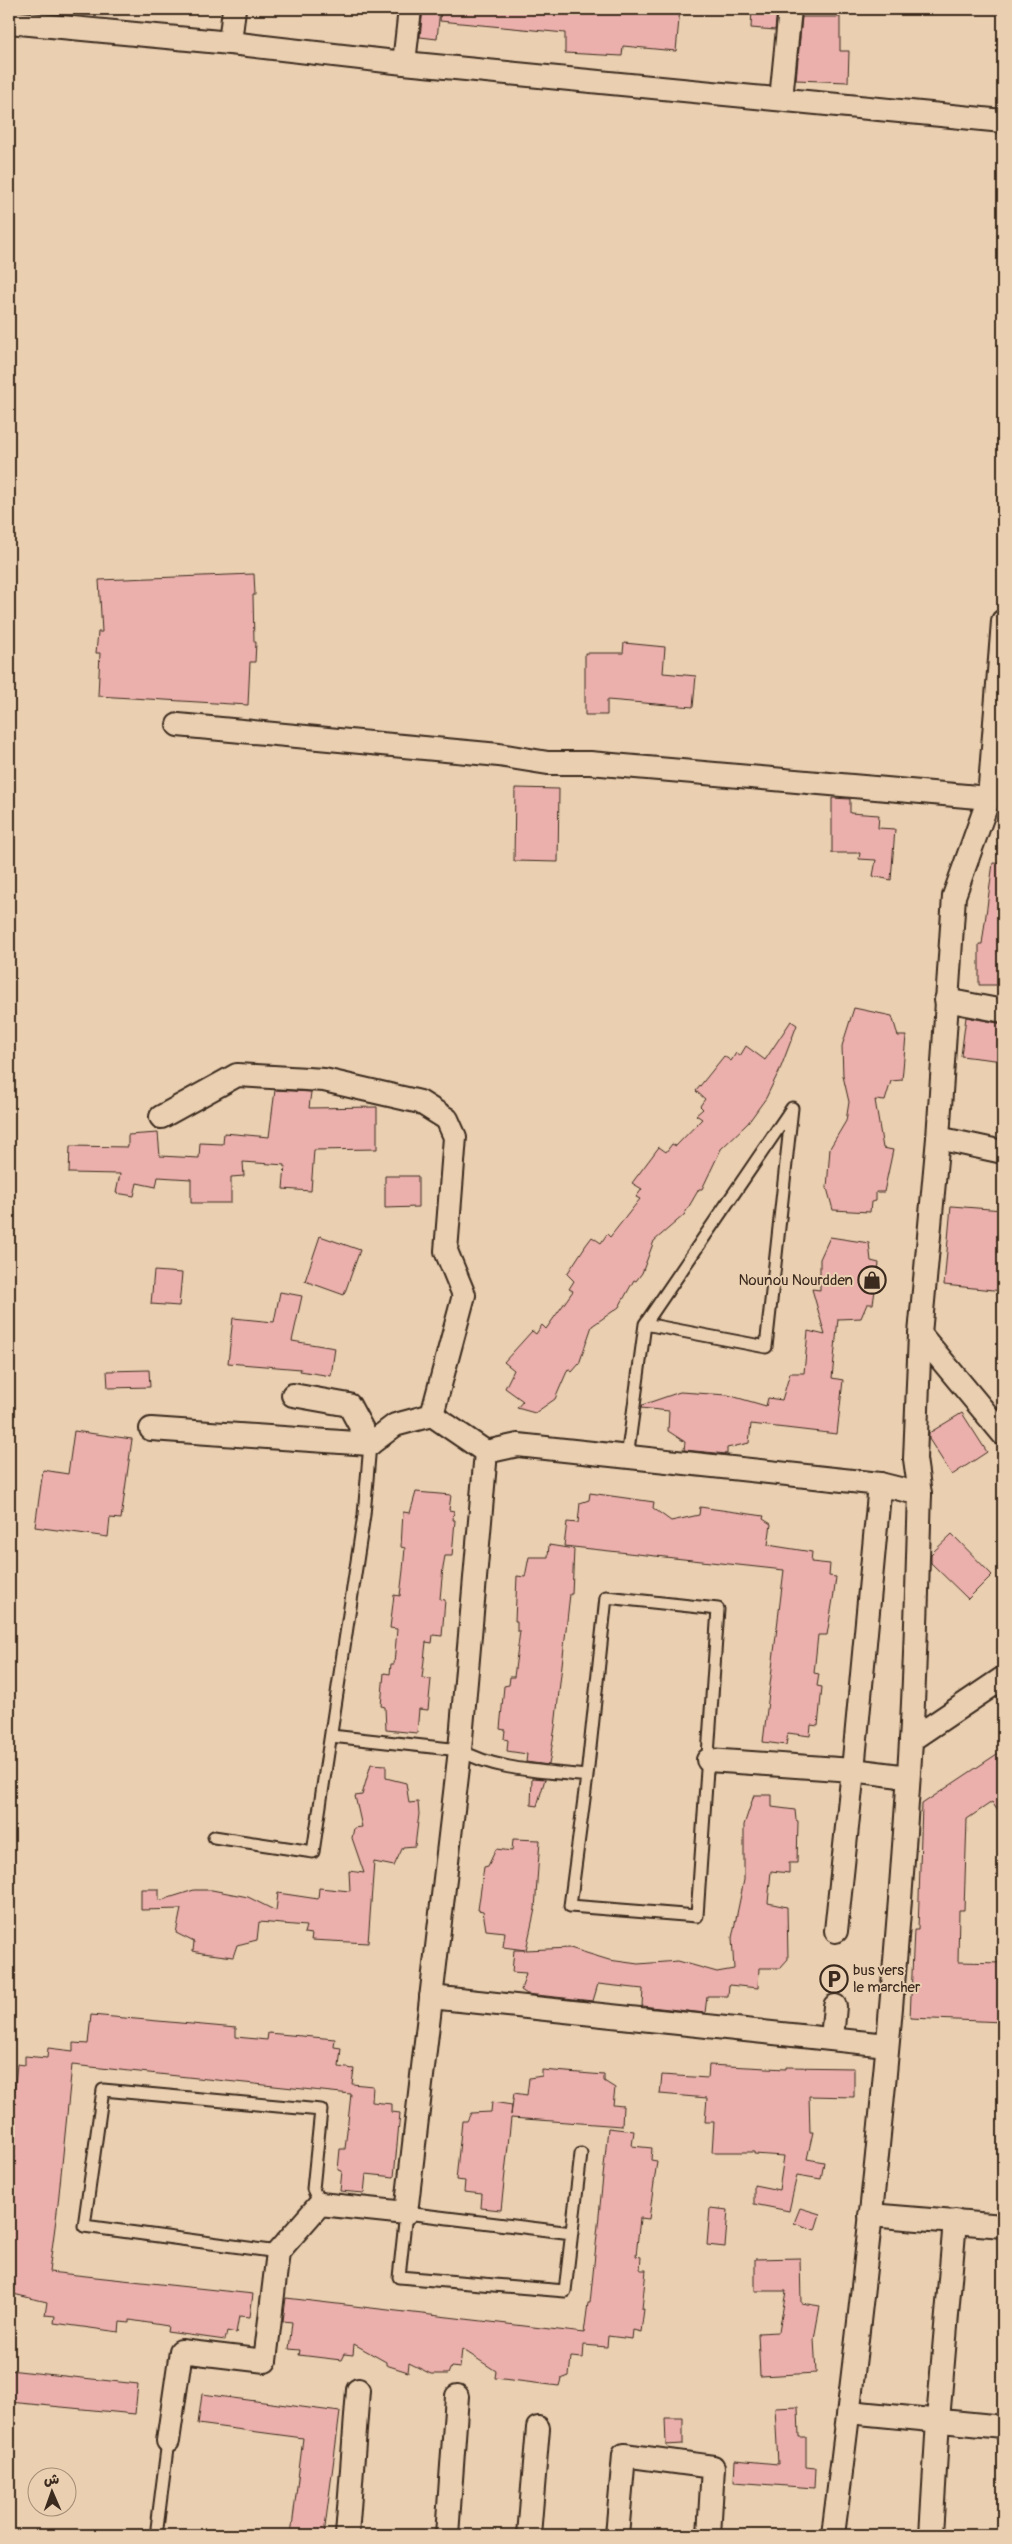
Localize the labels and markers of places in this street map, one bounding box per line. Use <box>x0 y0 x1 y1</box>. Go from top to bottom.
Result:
shop icon: Nounou Nourdden <box>857 1265 887 1295</box>
place label: Nounou Nourdden <box>738 1271 853 1290</box>
place label: bus vers le marcher <box>853 1961 921 1997</box>
parking icon: bus vers le marcher <box>819 1964 849 1994</box>

